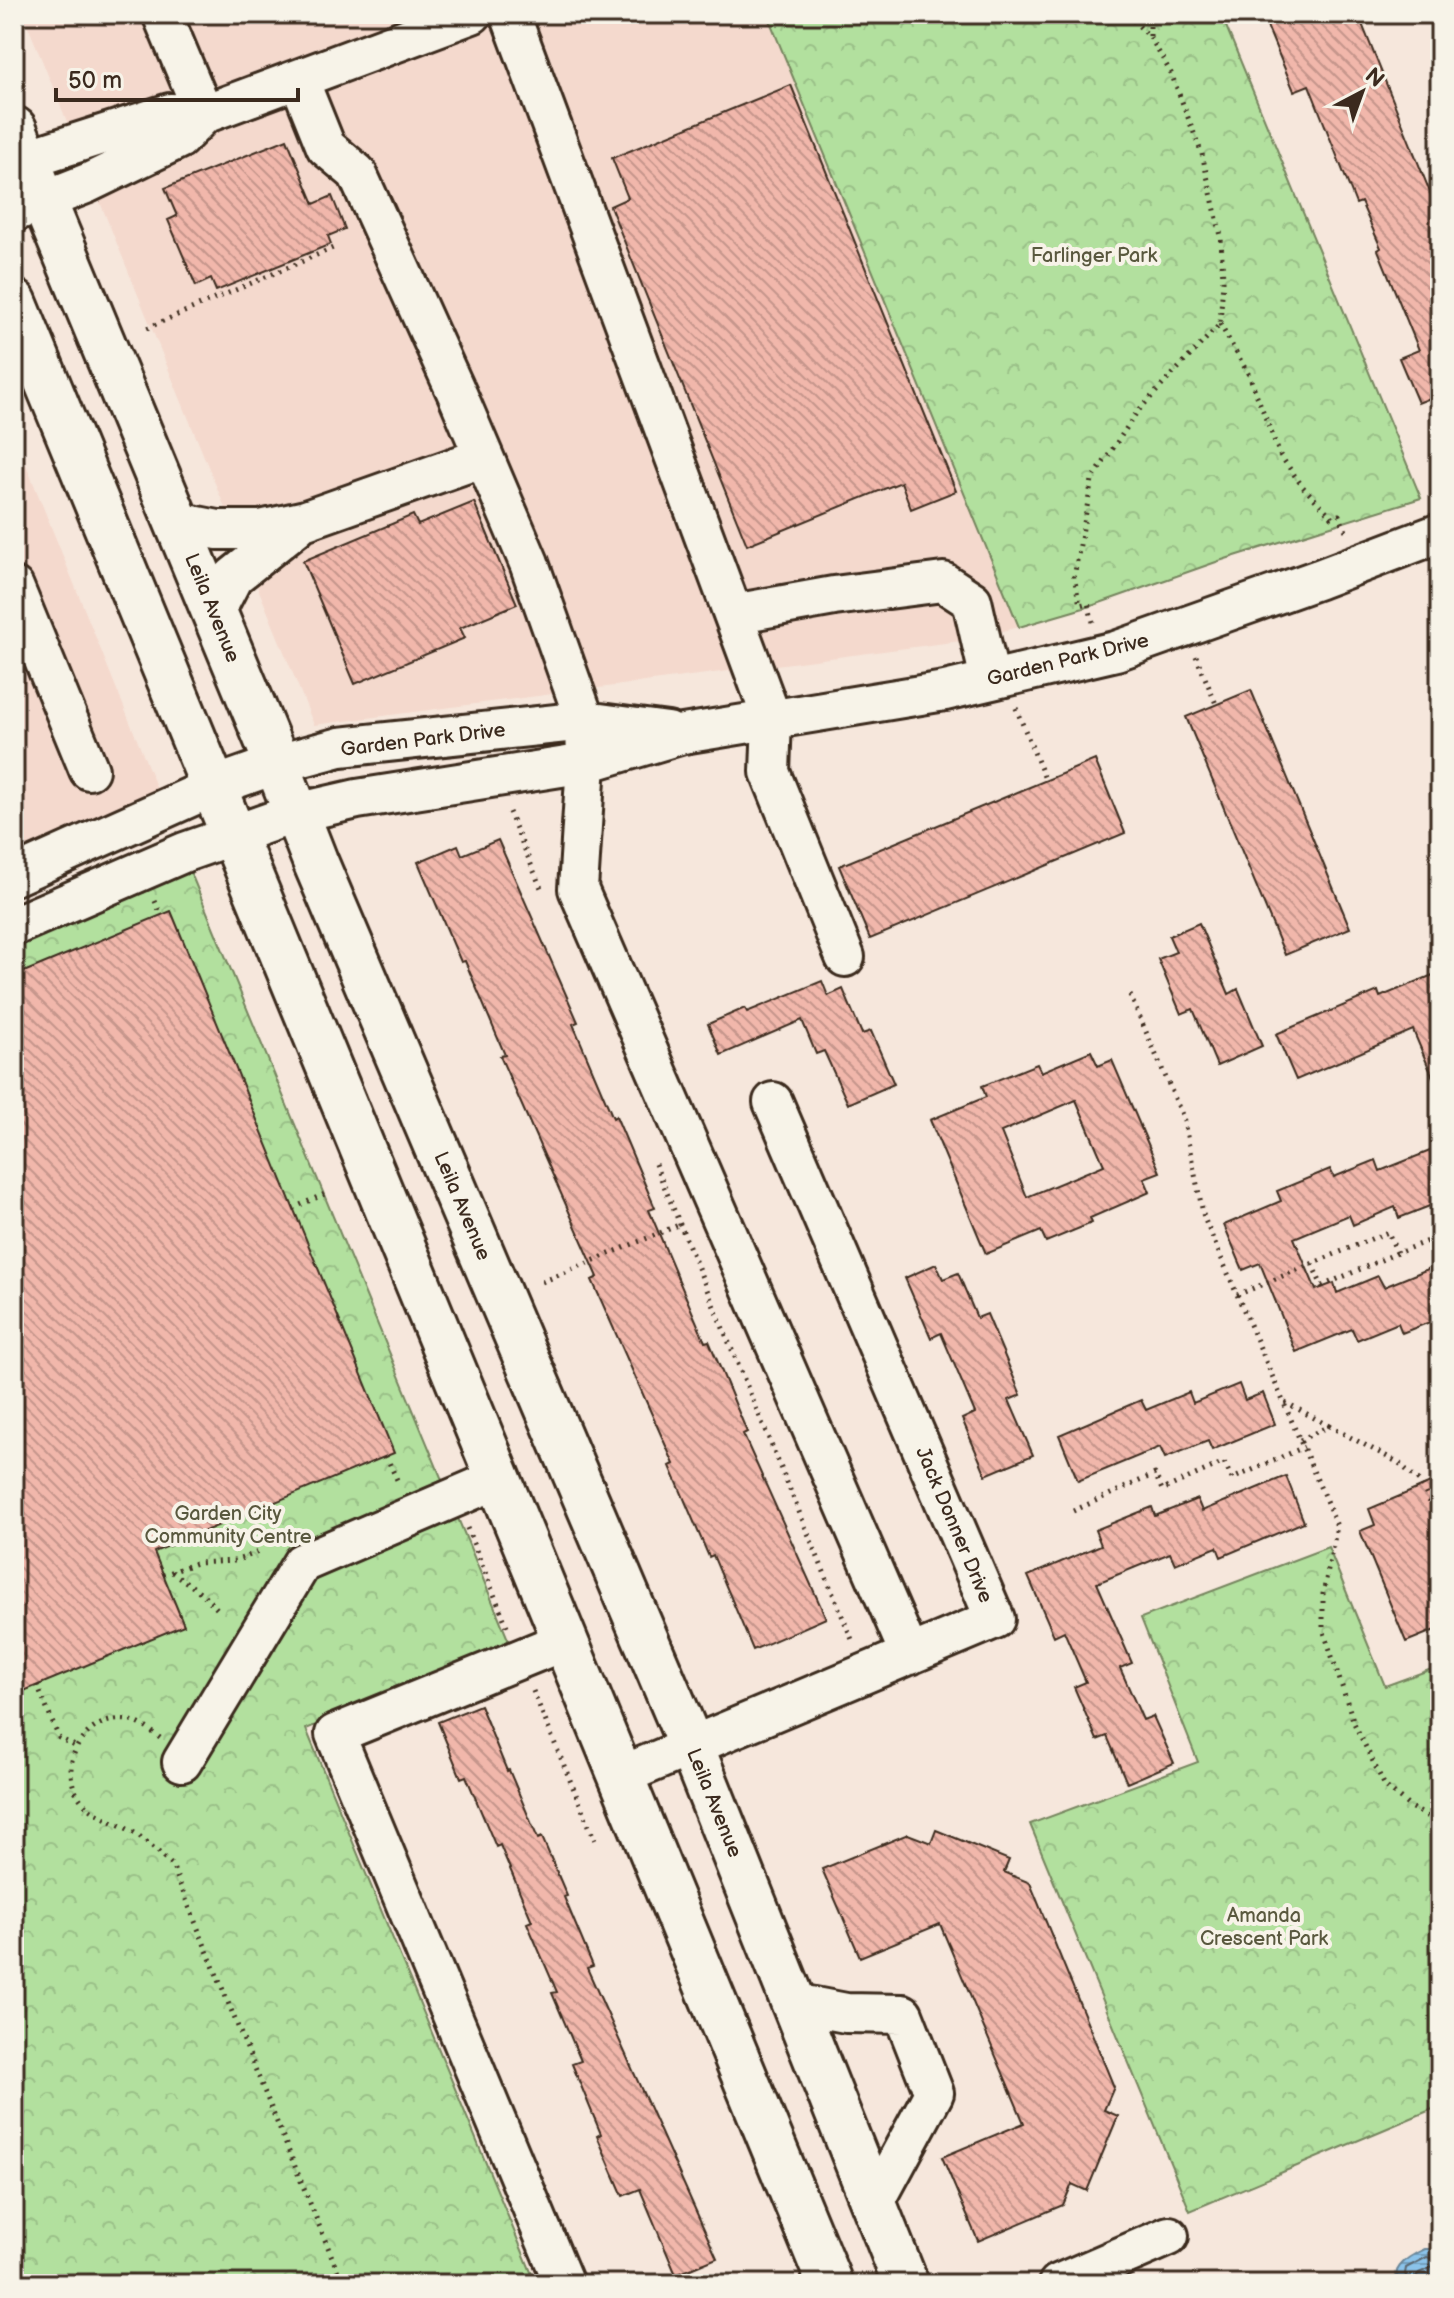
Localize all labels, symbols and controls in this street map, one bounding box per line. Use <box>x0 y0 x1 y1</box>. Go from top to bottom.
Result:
scale bar <box>56 52 298 102</box>
north arrow <box>1322 52 1402 132</box>
text: N <box>1359 62 1389 94</box>
text: 50 m <box>68 66 122 95</box>
park label: Farlinger Park <box>1031 244 1157 268</box>
street label: Leila Avenue <box>179 550 245 666</box>
street label: Garden Park Drive <box>985 628 1151 692</box>
street label: Garden Park Drive <box>339 718 507 762</box>
street label: Leila Avenue <box>428 1148 496 1264</box>
street label: Jack Donner Drive <box>910 1443 998 1607</box>
park label: Garden City Community Centre <box>144 1502 312 1549</box>
street label: Leila Avenue <box>681 1745 747 1861</box>
park label: Amanda Crescent Park <box>1200 1904 1328 1951</box>

